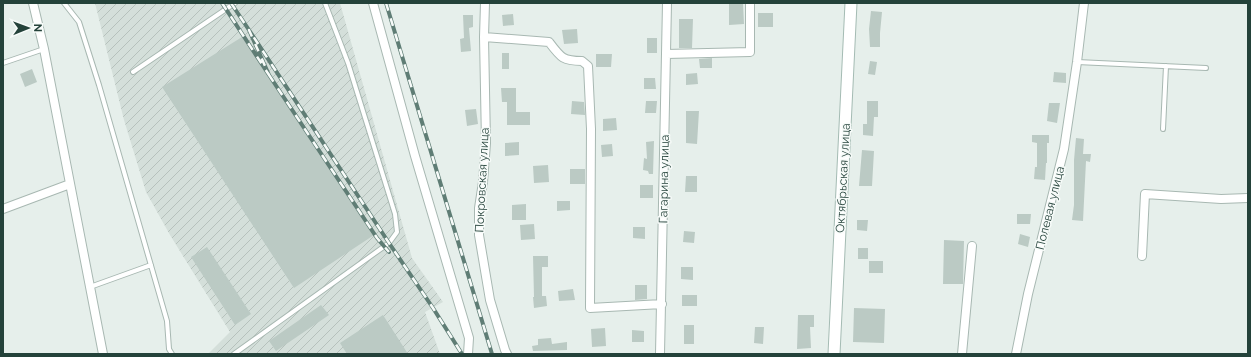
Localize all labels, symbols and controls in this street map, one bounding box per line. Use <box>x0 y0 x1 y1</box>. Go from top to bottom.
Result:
north arrow <box>8 8 48 48</box>
text: N <box>31 24 44 32</box>
street label: Октябрьская улица <box>833 123 853 233</box>
street label: Покровская улица <box>472 127 492 233</box>
street label: Гагарина улица <box>656 134 672 224</box>
street label: Полевая улица <box>1033 165 1067 251</box>

